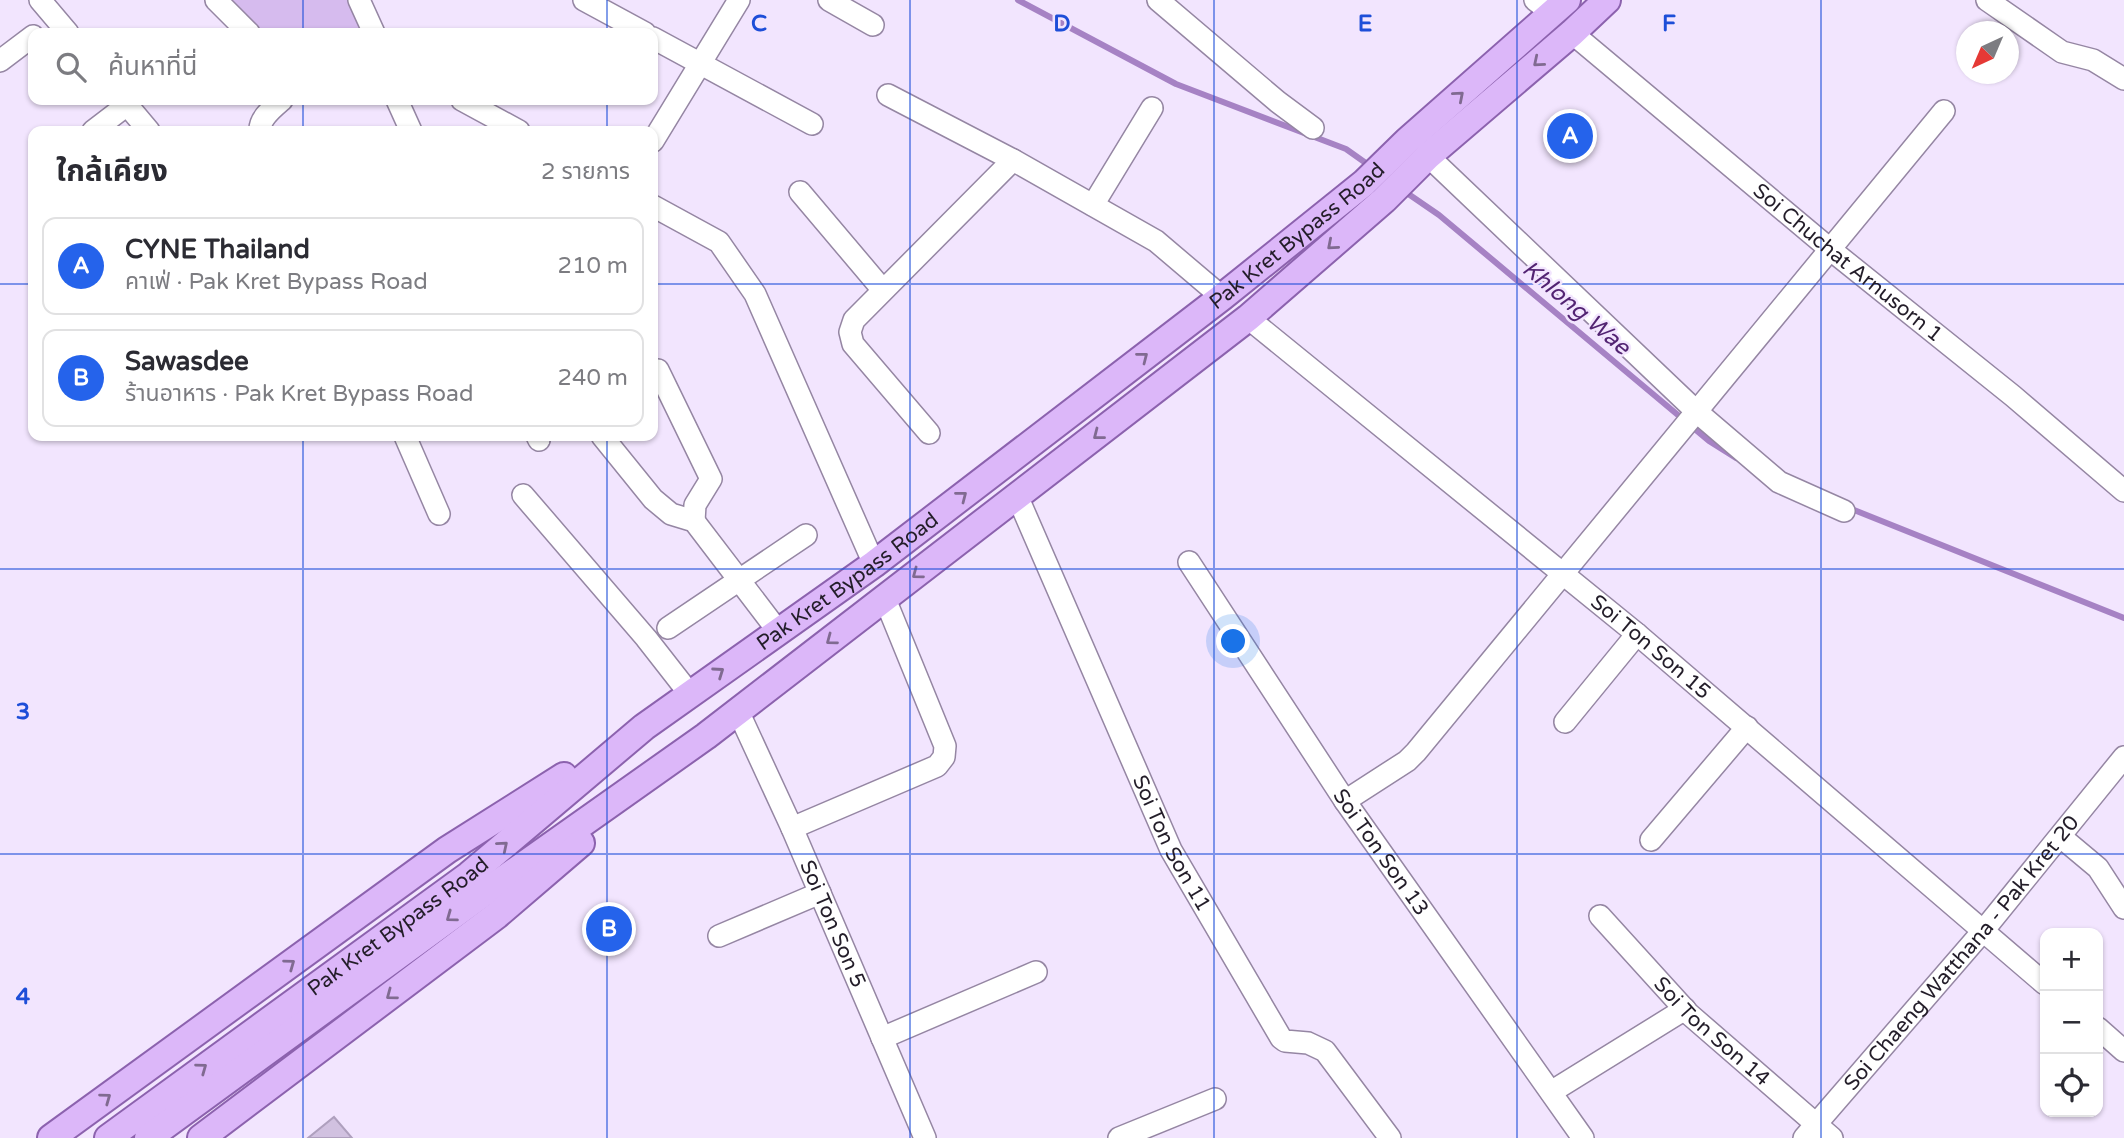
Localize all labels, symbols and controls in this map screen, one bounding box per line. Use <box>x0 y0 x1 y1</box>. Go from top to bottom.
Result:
text: C <box>751 10 767 38</box>
text: D <box>1053 10 1071 38</box>
text: E <box>1358 10 1372 38</box>
text: F <box>1662 10 1676 38</box>
north arrow <box>1956 21 2019 84</box>
search box <box>28 28 658 105</box>
icon: search <box>52 48 90 86</box>
text: ค้นหาที่นี่ <box>108 51 198 82</box>
one-way arrow <box>1534 54 1547 66</box>
one-way arrow <box>1450 92 1463 104</box>
pin: A <box>1547 110 1593 162</box>
text: ใกล้เคียง <box>56 153 168 190</box>
street label: Pak Kret Bypass Road <box>1204 157 1390 315</box>
text: 2 รายการ <box>541 158 630 186</box>
street label: Soi Chuchat Arnusorn 1 <box>1748 178 1948 347</box>
text: CYNE Thailand <box>125 234 310 265</box>
one-way arrow <box>1328 237 1341 249</box>
text: A <box>72 252 90 280</box>
text: 210 m <box>558 252 628 280</box>
water label: Khlong Wae <box>1516 255 1637 362</box>
text: คาเฟ่ · Pak Kret Bypass Road <box>125 268 428 296</box>
text: Sawasdee <box>125 346 249 377</box>
one-way arrow <box>1135 353 1148 366</box>
text: B <box>73 364 89 392</box>
text: 240 m <box>558 364 628 392</box>
text: ร้านอาหาร · Pak Kret Bypass Road <box>125 380 473 408</box>
one-way arrow <box>1093 427 1105 440</box>
one-way arrow <box>955 491 967 504</box>
street label: Pak Kret Bypass Road <box>752 507 943 656</box>
one-way arrow <box>913 566 925 579</box>
street label: Soi Ton Son 15 <box>1586 589 1716 704</box>
your location <box>1216 624 1250 658</box>
one-way arrow <box>827 632 839 644</box>
one-way arrow <box>711 668 724 680</box>
text: 3 <box>16 698 30 726</box>
street label: Soi Ton Son 11 <box>1127 771 1217 916</box>
street label: Soi Ton Son 13 <box>1328 784 1434 920</box>
street label: Soi Chaeng Watthana - Pak Kret 20 <box>1838 810 2084 1095</box>
one-way arrow <box>495 842 508 854</box>
street label: Pak Kret Bypass Road <box>302 851 494 1001</box>
street label: Soi Ton Son 5 <box>795 856 871 991</box>
pin: B <box>586 903 632 955</box>
one-way arrow <box>446 909 459 921</box>
map controls <box>2040 928 2103 1117</box>
button: + <box>2040 928 2103 991</box>
one-way arrow <box>282 959 295 972</box>
street label: Soi Ton Son 14 <box>1649 972 1775 1091</box>
text: 4 <box>16 983 31 1011</box>
one-way arrow <box>386 987 399 999</box>
button: − <box>2040 991 2103 1054</box>
button: locate <box>2040 1054 2103 1117</box>
one-way arrow <box>194 1064 207 1077</box>
one-way arrow <box>98 1093 111 1106</box>

